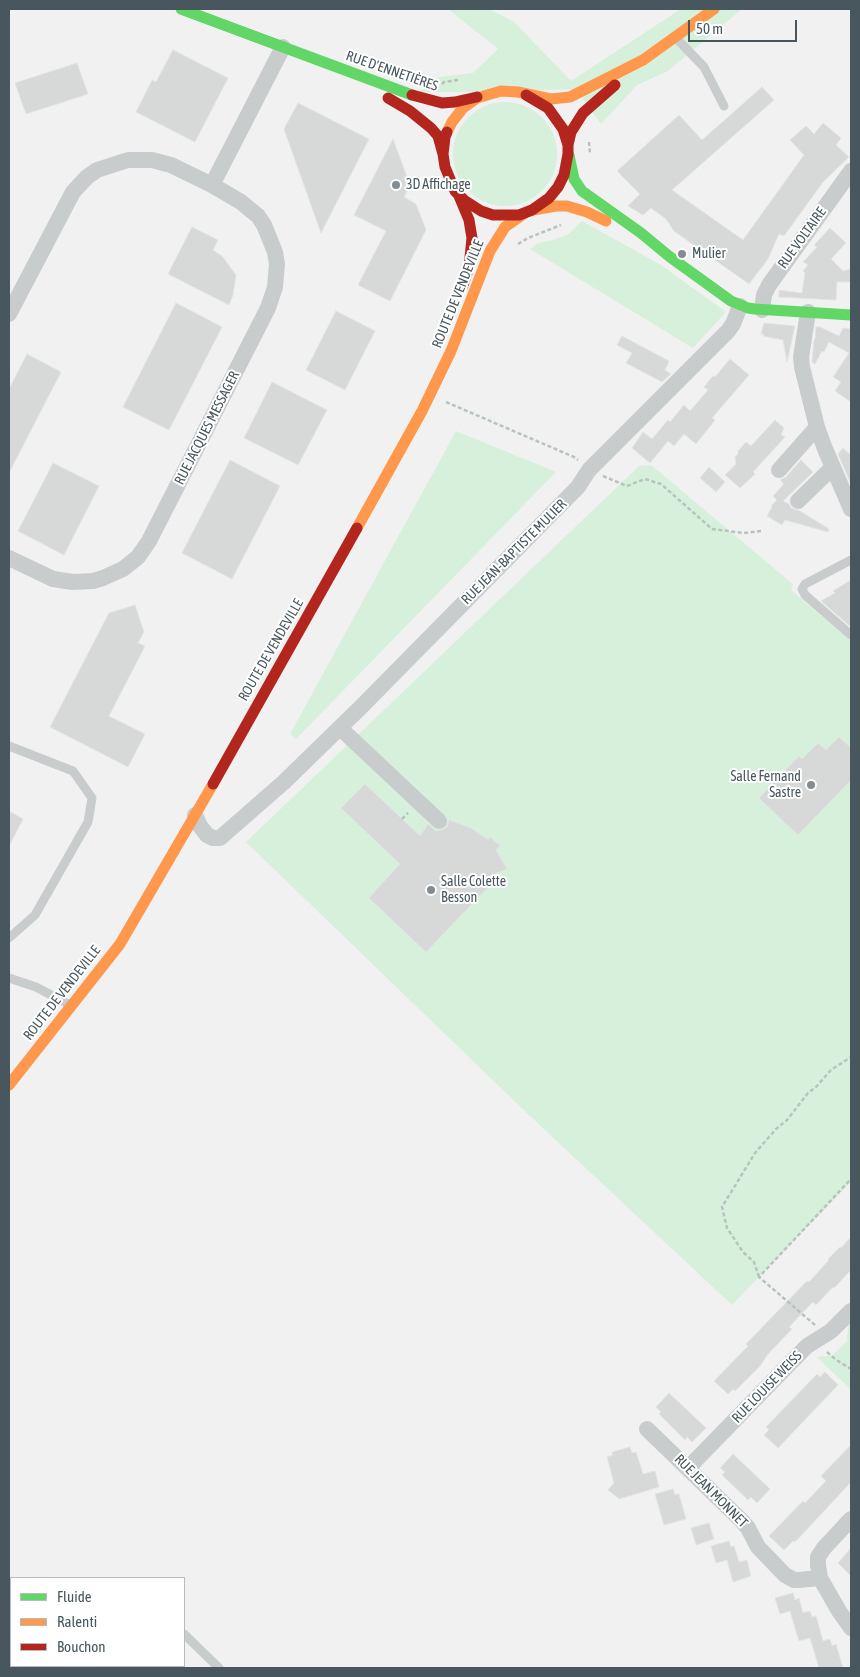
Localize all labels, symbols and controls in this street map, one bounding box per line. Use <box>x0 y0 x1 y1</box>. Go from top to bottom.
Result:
scale bar <box>690 10 799 42</box>
text: 50 m <box>696 20 723 37</box>
street label: RUE D'ENNETIÈRES <box>344 47 440 95</box>
place label: 3D Affichage <box>406 177 471 193</box>
marker: 3D Affichage <box>390 179 402 191</box>
street label: RUE VOLTAIRE <box>774 204 830 272</box>
street label: ROUTE DE VENDEVILLE <box>429 237 487 351</box>
place label: Mulier <box>692 246 726 262</box>
marker: Mulier <box>676 248 688 260</box>
street label: RUE JACQUES MESSAGER <box>171 368 243 488</box>
street label: RUE JEAN-BAPTISTE MULIER <box>458 496 570 608</box>
street label: ROUTE DE VENDEVILLE <box>235 596 307 704</box>
place label: Salle Fernand Sastre <box>730 769 801 802</box>
marker: Salle Fernand Sastre <box>805 779 817 791</box>
place label: Salle Colette Besson <box>441 874 506 906</box>
marker: Salle Colette Besson <box>425 884 437 896</box>
street label: ROUTE DE VENDEVILLE <box>20 942 104 1044</box>
street label: RUE LOUISE WEISS <box>728 1348 806 1426</box>
street label: RUE JEAN MONNET <box>671 1451 751 1531</box>
legend <box>10 1577 185 1667</box>
text: Fluide <box>57 1588 92 1605</box>
text: Ralenti <box>57 1613 97 1630</box>
text: Bouchon <box>57 1638 106 1655</box>

